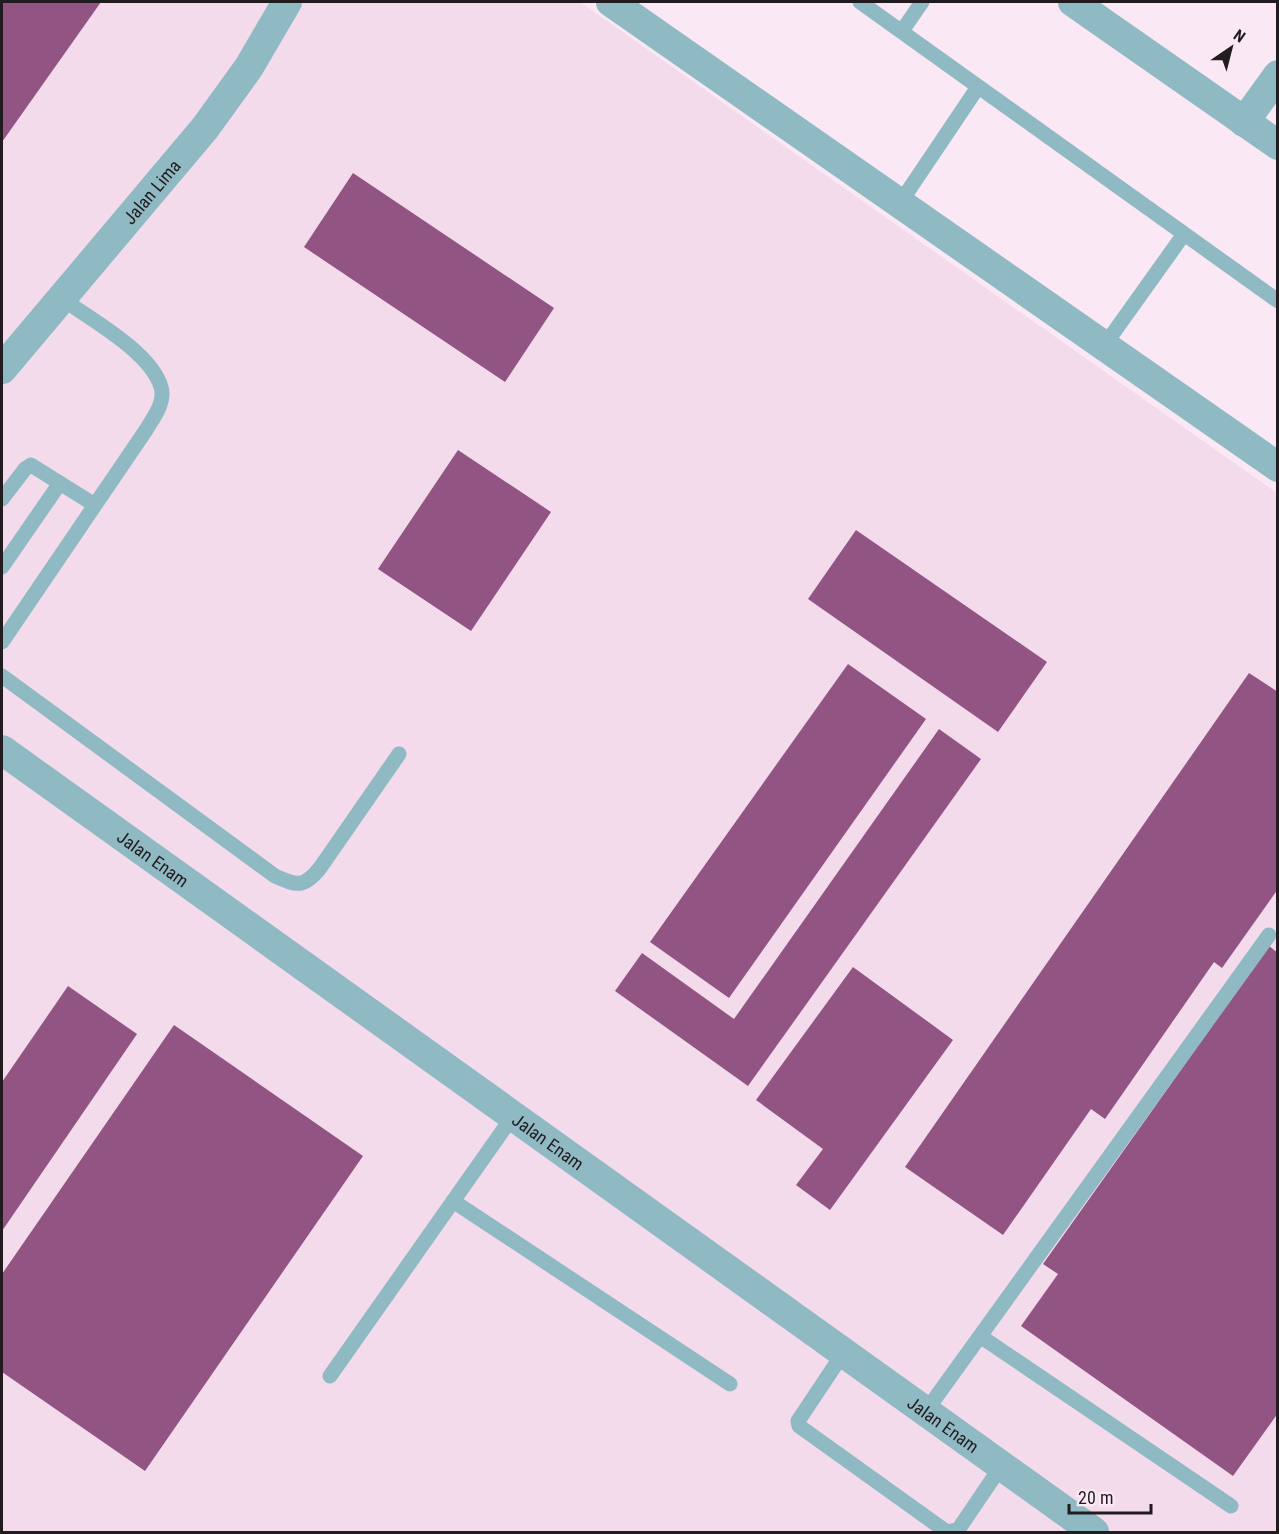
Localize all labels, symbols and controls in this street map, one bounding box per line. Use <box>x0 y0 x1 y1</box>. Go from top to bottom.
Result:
north arrow <box>1201 18 1261 78</box>
text: N <box>1230 26 1249 47</box>
street label: Jalan Lima <box>118 155 185 228</box>
street label: Jalan Enam <box>113 826 193 891</box>
street label: Jalan Enam <box>509 1109 588 1174</box>
street label: Jalan Enam <box>904 1392 983 1457</box>
scale bar <box>1069 1477 1152 1515</box>
text: 20 m <box>1078 1487 1113 1508</box>

